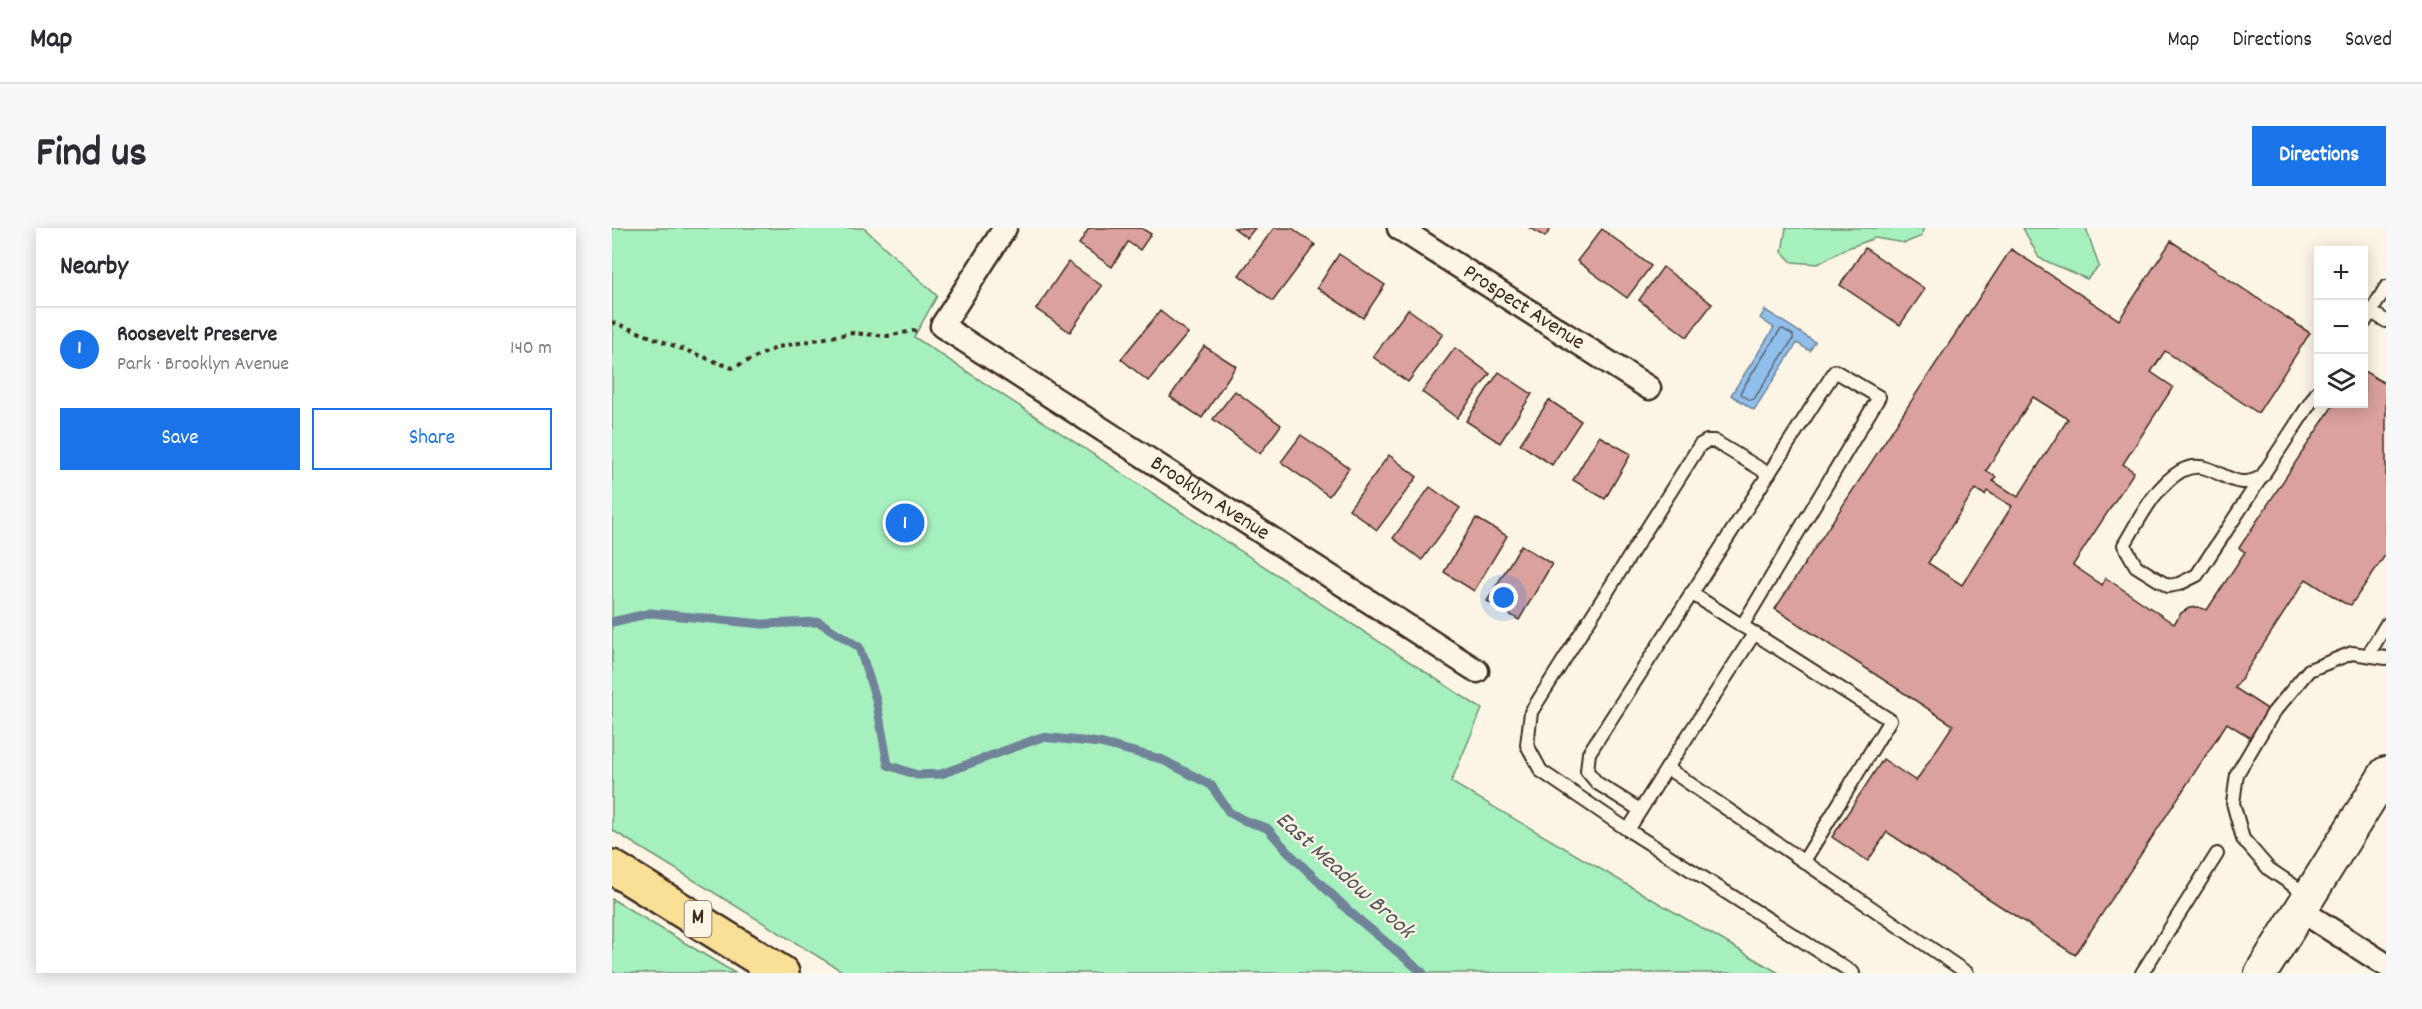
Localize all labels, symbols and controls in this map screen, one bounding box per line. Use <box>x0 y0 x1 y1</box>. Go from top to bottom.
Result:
text: Map <box>30 21 72 61</box>
text: Map <box>2168 26 2199 56</box>
text: Directions <box>2232 26 2312 56</box>
text: Saved <box>2345 26 2392 56</box>
text: Find us <box>36 126 147 186</box>
button: Directions <box>2252 126 2386 186</box>
map controls <box>2314 246 2368 408</box>
button: + <box>2314 246 2368 300</box>
text: Nearby <box>60 249 128 286</box>
street label: Prospect Avenue <box>1457 257 1591 358</box>
button: − <box>2314 300 2368 354</box>
text: Roosevelt Preserve <box>117 320 277 351</box>
text: 1 <box>77 335 82 363</box>
text: 140 m <box>510 335 552 363</box>
text: Park · Brooklyn Avenue <box>117 351 289 379</box>
button: layers <box>2314 354 2368 408</box>
button: Save <box>60 408 300 470</box>
button: Share <box>312 408 552 470</box>
street label: Brooklyn Avenue <box>1144 448 1276 549</box>
pin: 1 <box>886 500 924 546</box>
your location <box>1489 583 1518 612</box>
water label: East Meadow Brook <box>1267 804 1423 949</box>
road number: M <box>684 901 712 937</box>

